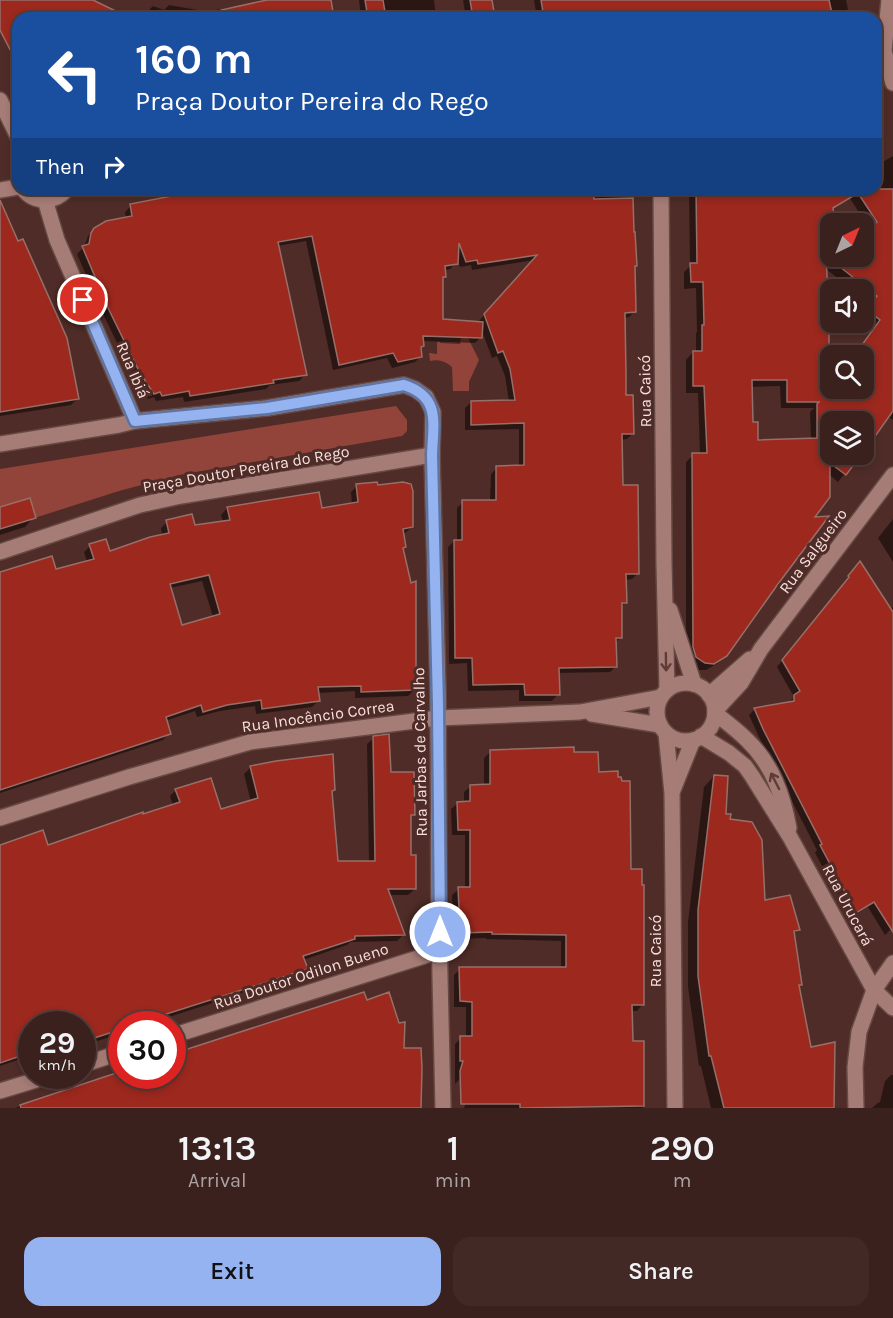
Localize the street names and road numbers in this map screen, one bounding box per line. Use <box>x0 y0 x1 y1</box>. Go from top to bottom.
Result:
street label: Rua Ibiá <box>113 339 153 401</box>
street label: Rua Caicó <box>635 355 655 427</box>
street label: Praça Doutor Pereira do Rego <box>141 441 351 497</box>
street label: Rua Salgueiro <box>775 505 851 597</box>
street label: Rua Jarbas de Carvalho <box>409 667 431 837</box>
street label: Rua Inocêncio Correa <box>241 696 395 736</box>
street label: Rua Urucará <box>819 861 877 949</box>
street label: Rua Caicó <box>646 915 665 987</box>
street label: Rua Doutor Odilon Bueno <box>211 939 391 1013</box>

